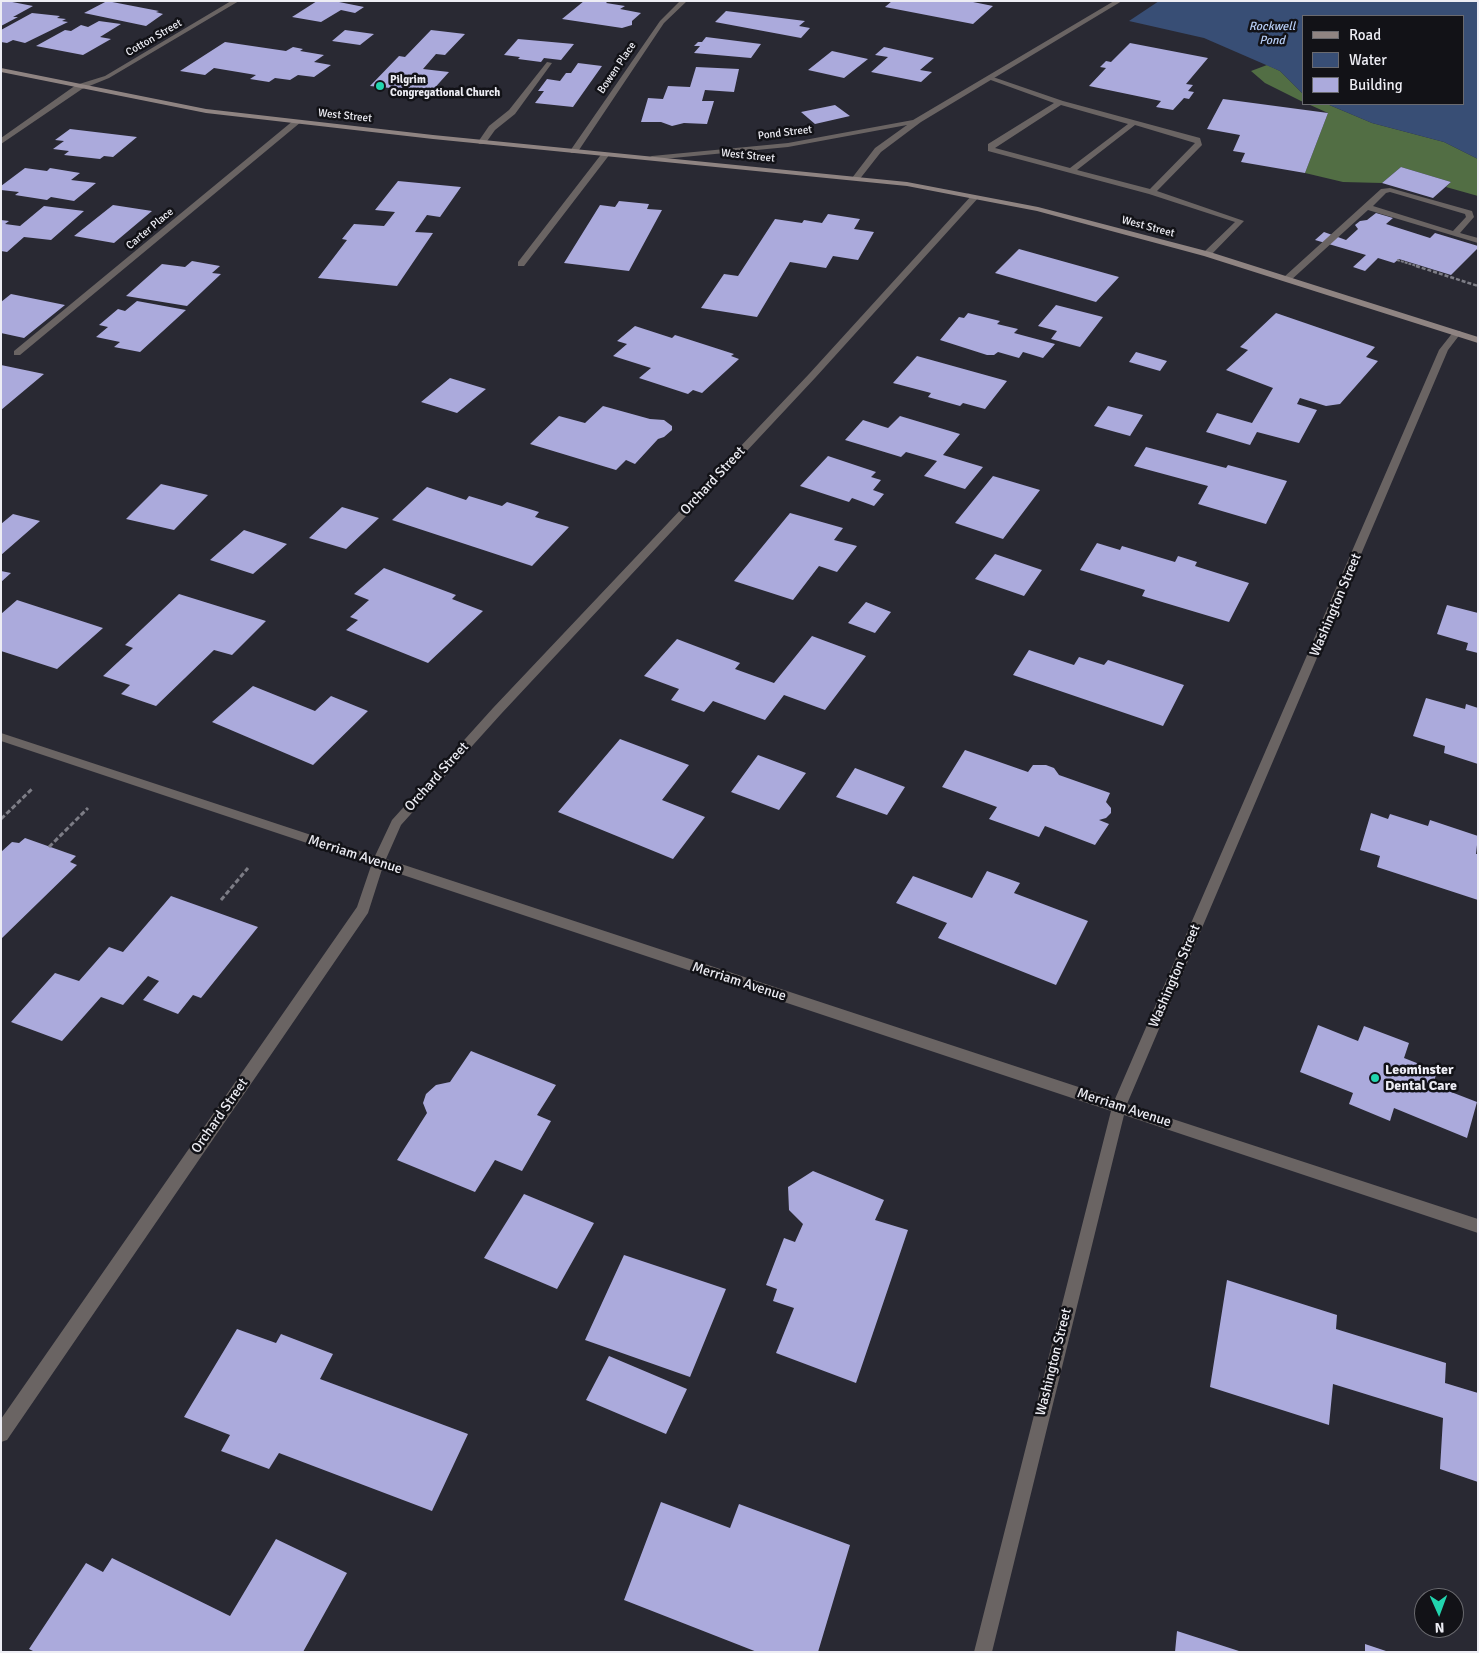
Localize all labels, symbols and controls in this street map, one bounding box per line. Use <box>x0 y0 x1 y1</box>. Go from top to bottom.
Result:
legend <box>1302 15 1464 105</box>
street label: Cotton Street <box>124 17 184 59</box>
water label: Rockwell Pond <box>1249 20 1295 48</box>
text: Road <box>1349 26 1381 44</box>
street label: Bowen Place <box>595 40 639 96</box>
text: Water <box>1349 51 1387 69</box>
place label: Pilgrim Congregational Church <box>390 73 500 99</box>
text: Building <box>1349 76 1403 94</box>
marker: Pilgrim Congregational Church <box>374 80 386 92</box>
street label: West Street <box>317 107 373 125</box>
street label: Pond Street <box>757 123 813 143</box>
street label: West Street <box>720 147 776 165</box>
street label: Carter Place <box>124 205 176 253</box>
street label: West Street <box>1120 214 1176 240</box>
street label: Orchard Street <box>677 443 749 519</box>
street label: Washington Street <box>1307 551 1365 659</box>
street label: Orchard Street <box>402 739 472 815</box>
street label: Merriam Avenue <box>306 832 404 878</box>
street label: Washington Street <box>1146 922 1204 1030</box>
street label: Merriam Avenue <box>690 959 788 1005</box>
place label: Leominster Dental Care <box>1385 1062 1457 1094</box>
marker: Leominster Dental Care <box>1369 1072 1381 1084</box>
street label: Orchard Street <box>188 1075 252 1157</box>
street label: Merriam Avenue <box>1075 1085 1173 1131</box>
street label: Washington Street <box>1033 1306 1075 1418</box>
north arrow <box>1414 1588 1464 1638</box>
text: N <box>1434 1619 1445 1636</box>

